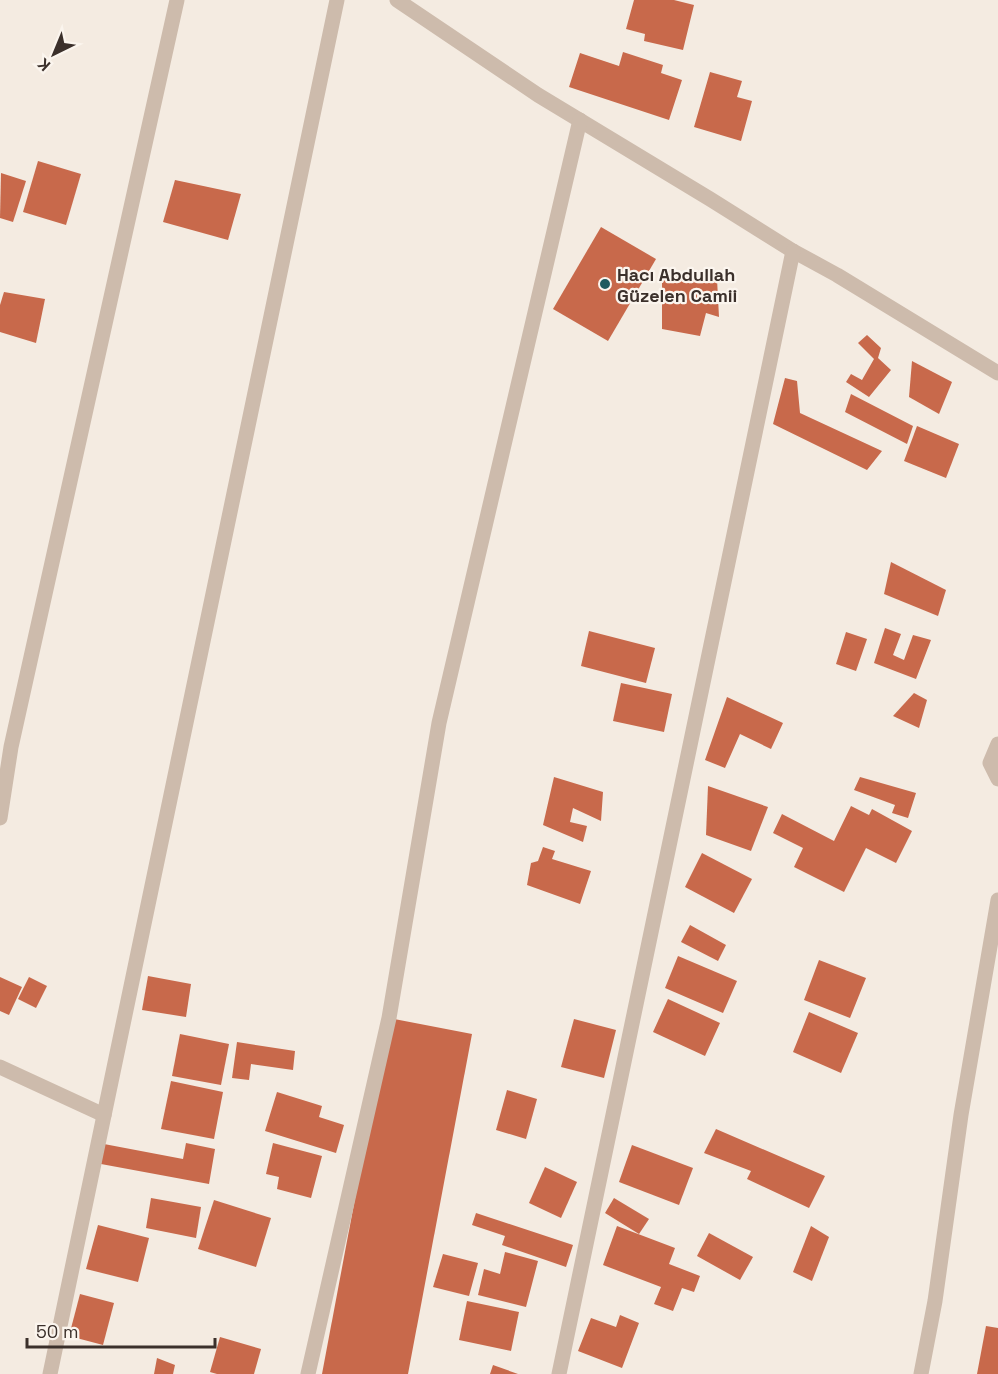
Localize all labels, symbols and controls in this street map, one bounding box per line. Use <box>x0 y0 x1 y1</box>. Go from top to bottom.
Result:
north arrow <box>24 24 84 84</box>
text: K <box>33 54 55 76</box>
place label: Hacı Abdullah Güzelen Camii <box>617 263 737 307</box>
marker: Hacı Abdullah Güzelen Camii <box>598 277 612 291</box>
scale bar <box>27 1311 214 1349</box>
text: 50 m <box>36 1320 78 1343</box>

